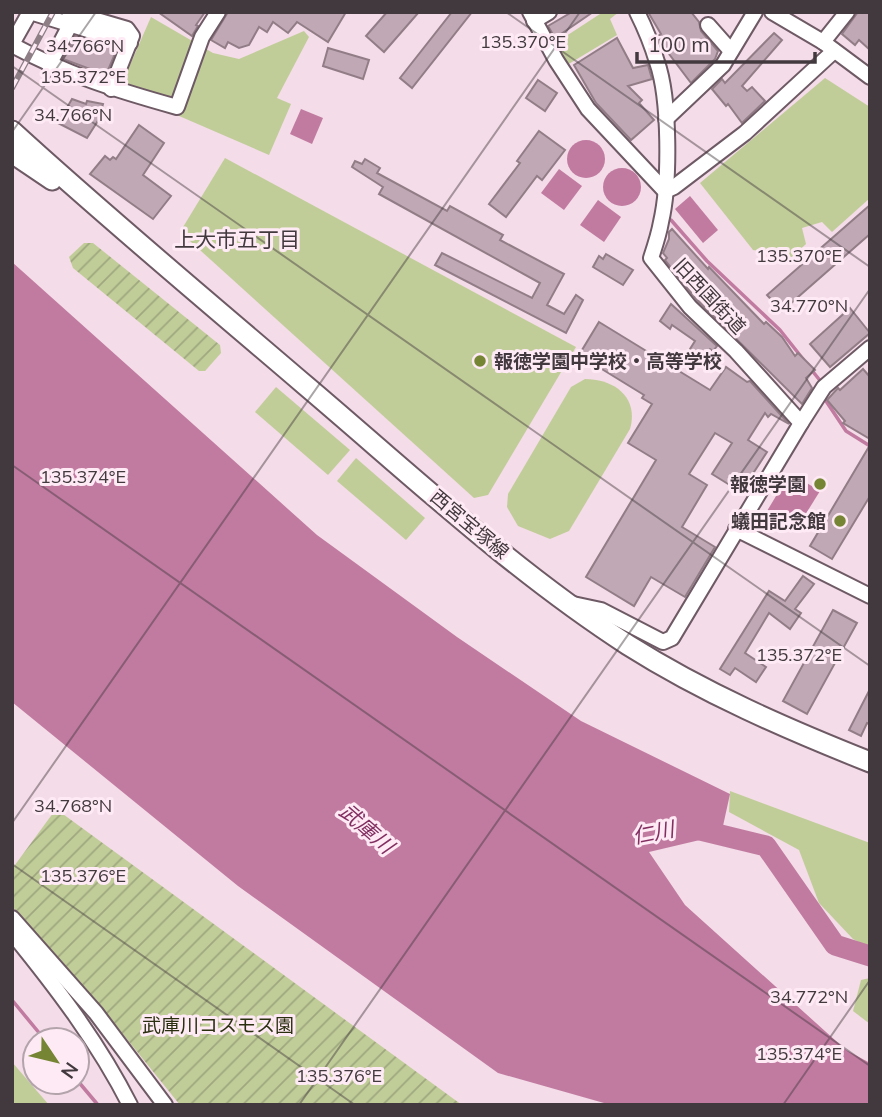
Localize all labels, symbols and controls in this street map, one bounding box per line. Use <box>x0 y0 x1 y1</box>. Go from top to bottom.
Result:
scale bar <box>637 21 816 65</box>
text: 135.370°E <box>480 30 566 53</box>
text: 100 m <box>648 31 710 57</box>
text: 34.766°N <box>46 34 124 57</box>
text: 135.372°E <box>40 65 126 88</box>
text: 34.766°N <box>34 103 112 126</box>
district label: 上大市五丁目 <box>174 226 300 252</box>
text: 135.370°E <box>756 244 842 267</box>
street label: 旧西国街道 <box>669 253 751 339</box>
text: 34.770°N <box>770 294 848 317</box>
place label: 報徳学園中学校・高等学校 <box>494 349 722 373</box>
marker: 報徳学園中学校・高等学校 <box>472 353 488 369</box>
text: 135.374°E <box>40 465 126 488</box>
place label: 報徳学園 <box>730 472 806 496</box>
marker: 報徳学園 <box>812 476 828 492</box>
street label: 西宮宝塚線 <box>426 484 514 564</box>
place label: 蟻田記念館 <box>731 509 826 533</box>
marker: 蟻田記念館 <box>832 513 848 529</box>
text: 135.372°E <box>756 643 842 666</box>
text: 34.768°N <box>34 794 112 817</box>
water label: 武庫川 <box>335 798 401 860</box>
water label: 仁川 <box>630 815 678 849</box>
text: 135.376°E <box>40 864 126 887</box>
text: 34.772°N <box>770 985 848 1008</box>
park label: 武庫川コスモス園 <box>142 1013 294 1037</box>
north arrow <box>21 1026 91 1096</box>
text: 135.374°E <box>756 1042 842 1065</box>
text: N <box>56 1058 84 1084</box>
text: 135.376°E <box>296 1064 382 1087</box>

